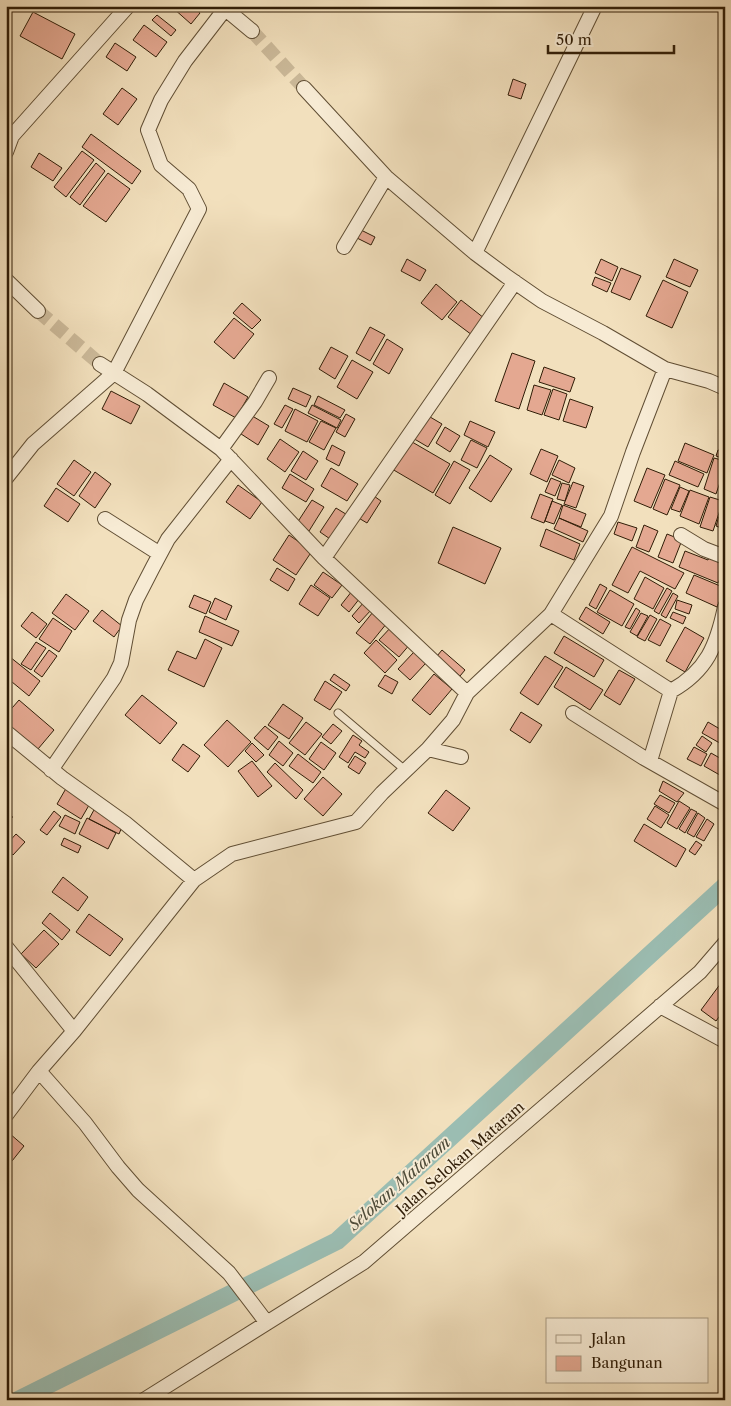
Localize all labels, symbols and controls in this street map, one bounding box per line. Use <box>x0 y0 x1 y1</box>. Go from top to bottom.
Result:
scale bar <box>548 22 675 54</box>
text: 50 m <box>556 30 592 49</box>
street label: Jalan Selokan Mataram <box>392 1097 528 1219</box>
water label: Selokan Mataram <box>344 1132 454 1234</box>
legend <box>546 1318 708 1384</box>
text: Jalan <box>589 1329 626 1348</box>
text: Bangunan <box>591 1353 663 1372</box>

